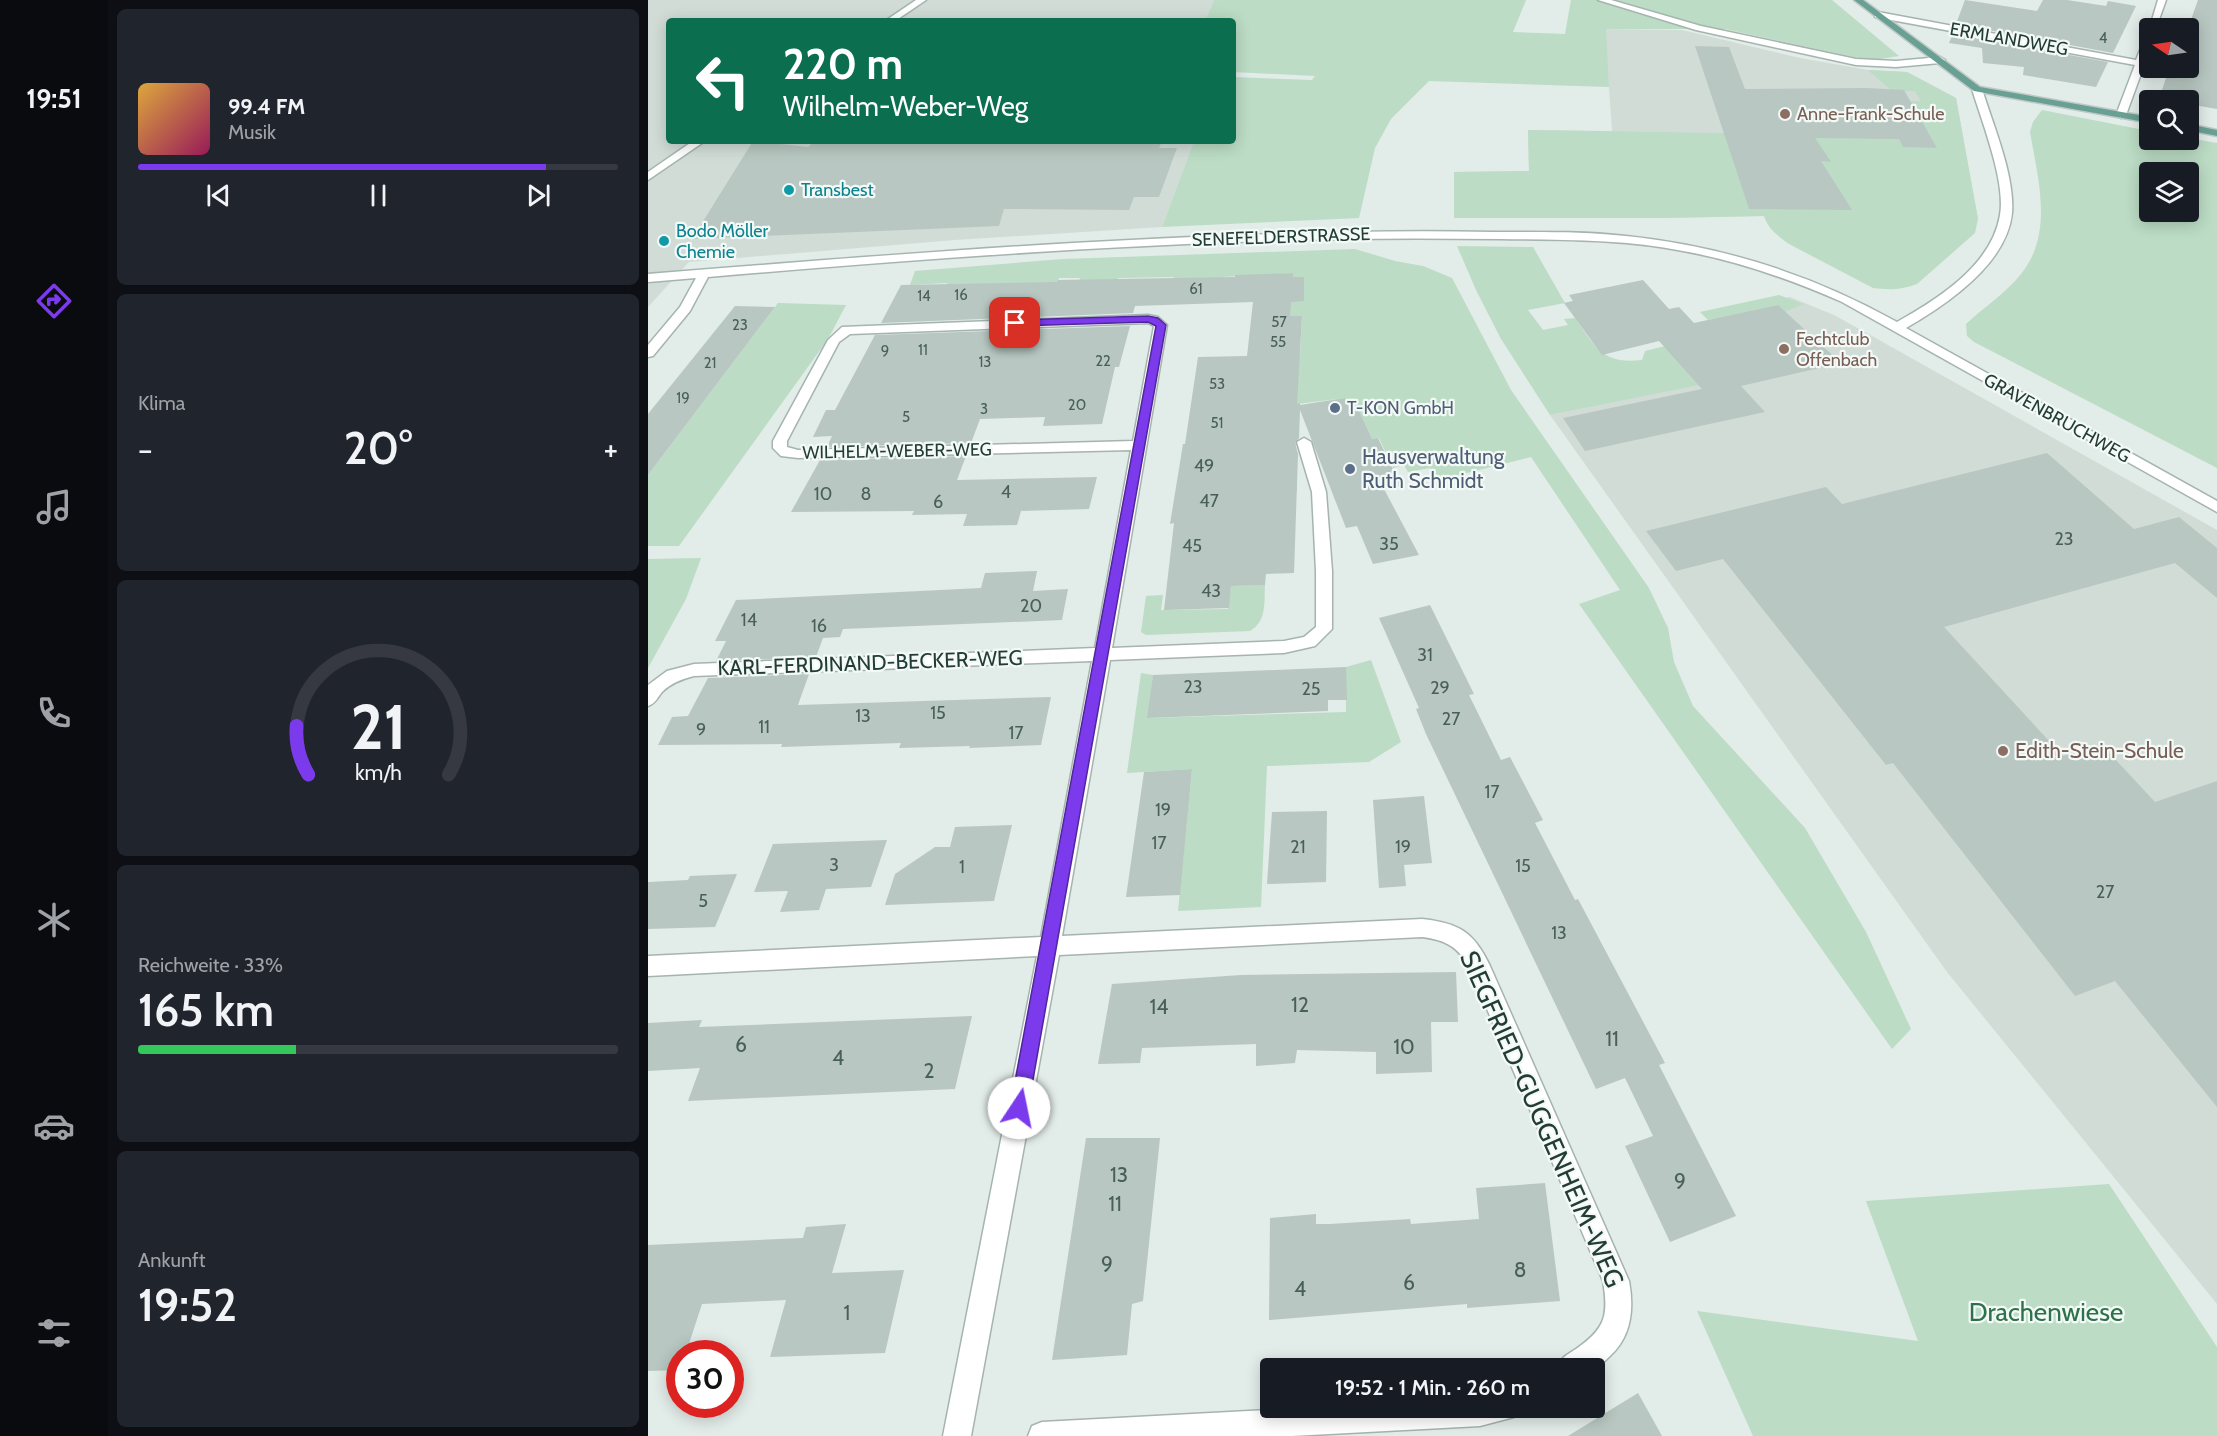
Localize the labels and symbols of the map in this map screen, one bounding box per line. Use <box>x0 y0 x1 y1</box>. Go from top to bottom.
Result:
street label: ERMLANDWEG <box>1948 18 2070 60</box>
north arrow <box>2139 18 2199 78</box>
house number: 4 <box>2099 29 2108 47</box>
place label: Anne-Frank-Schule <box>1797 103 1944 125</box>
marker: Anne-Frank-Schule <box>1778 107 1792 121</box>
place label: Transbest <box>801 179 873 201</box>
marker: Transbest <box>782 183 796 197</box>
place label: Bodo Möller Chemie <box>676 220 769 263</box>
street label: SENEFELDERSTRASSE <box>1191 223 1371 251</box>
marker: Bodo Möller Chemie <box>657 234 671 248</box>
house number: 61 <box>1189 280 1203 298</box>
house number: 16 <box>954 286 968 304</box>
house number: 14 <box>917 287 931 305</box>
pin <box>989 297 1040 348</box>
house number: 57 <box>1271 313 1287 331</box>
house number: 23 <box>732 316 748 334</box>
place label: Fechtclub Offenbach <box>1796 328 1877 371</box>
house number: 55 <box>1270 333 1286 351</box>
house number: 11 <box>918 341 928 359</box>
house number: 9 <box>881 342 889 360</box>
marker: Fechtclub Offenbach <box>1777 342 1791 356</box>
house number: 22 <box>1095 352 1111 370</box>
house number: 13 <box>978 353 992 371</box>
house number: 21 <box>704 354 716 372</box>
street label: GRAVENBRUCHWEG <box>1980 369 2134 467</box>
house number: 53 <box>1209 375 1225 393</box>
house number: 19 <box>676 389 690 407</box>
house number: 20 <box>1068 396 1086 414</box>
place label: T-KON GmbH <box>1347 397 1454 419</box>
house number: 3 <box>980 400 988 418</box>
marker: T-KON GmbH <box>1328 401 1342 415</box>
house number: 5 <box>902 408 910 426</box>
house number: 51 <box>1210 414 1224 432</box>
street label: WILHELM-WEBER-WEG <box>802 438 992 464</box>
place label: Hausverwaltung Ruth Schmidt <box>1362 444 1505 493</box>
house number: 49 <box>1194 455 1214 477</box>
marker: Hausverwaltung Ruth Schmidt <box>1343 462 1357 476</box>
house number: 4 <box>1001 481 1011 503</box>
house number: 10 <box>814 483 832 505</box>
house number: 8 <box>861 483 871 505</box>
house number: 47 <box>1199 490 1219 512</box>
house number: 6 <box>933 491 943 513</box>
house number: 23 <box>2054 528 2074 550</box>
house number: 35 <box>1379 533 1399 555</box>
house number: 45 <box>1182 535 1202 557</box>
house number: 43 <box>1201 580 1221 602</box>
house number: 20 <box>1020 595 1042 617</box>
house number: 14 <box>741 609 757 631</box>
house number: 16 <box>811 615 827 637</box>
house number: 31 <box>1417 644 1433 666</box>
street label: KARL-FERDINAND-BECKER-WEG <box>717 645 1023 680</box>
house number: 23 <box>1183 676 1203 698</box>
house number: 29 <box>1430 677 1450 699</box>
house number: 25 <box>1301 678 1321 700</box>
house number: 15 <box>930 702 946 724</box>
house number: 13 <box>855 705 871 727</box>
house number: 27 <box>1442 708 1460 730</box>
house number: 11 <box>758 716 770 738</box>
house number: 9 <box>696 719 706 741</box>
house number: 17 <box>1009 722 1023 744</box>
place label: Edith-Stein-Schule <box>2015 738 2184 763</box>
marker: Edith-Stein-Schule <box>1996 744 2010 758</box>
house number: 17 <box>1485 781 1499 803</box>
house number: 19 <box>1155 799 1171 821</box>
house number: 17 <box>1152 832 1166 854</box>
house number: 21 <box>1290 836 1306 858</box>
house number: 19 <box>1395 836 1411 858</box>
house number: 3 <box>829 854 839 876</box>
house number: 15 <box>1515 855 1531 877</box>
house number: 1 <box>959 856 965 878</box>
house number: 27 <box>2096 881 2114 903</box>
house number: 5 <box>698 890 708 912</box>
house number: 13 <box>1551 922 1567 944</box>
street label: SIEGFRIED-GUGGENHEIM-WEG <box>1453 946 1631 1292</box>
house number: 12 <box>1291 992 1309 1017</box>
house number: 14 <box>1150 994 1168 1019</box>
house number: 11 <box>1605 1026 1619 1051</box>
house number: 6 <box>735 1032 747 1057</box>
house number: 10 <box>1393 1034 1415 1059</box>
house number: 4 <box>832 1045 844 1070</box>
house number: 2 <box>923 1058 935 1083</box>
position arrow <box>987 1076 1051 1140</box>
house number: 13 <box>1110 1162 1128 1187</box>
house number: 9 <box>1674 1168 1686 1193</box>
house number: 11 <box>1108 1191 1122 1216</box>
house number: 9 <box>1101 1251 1113 1276</box>
house number: 8 <box>1514 1257 1526 1282</box>
house number: 6 <box>1403 1270 1415 1295</box>
house number: 4 <box>1294 1276 1306 1301</box>
park label: Drachenwiese <box>1969 1296 2123 1328</box>
house number: 1 <box>844 1300 850 1325</box>
speed limit sign: 30 <box>666 1340 744 1418</box>

